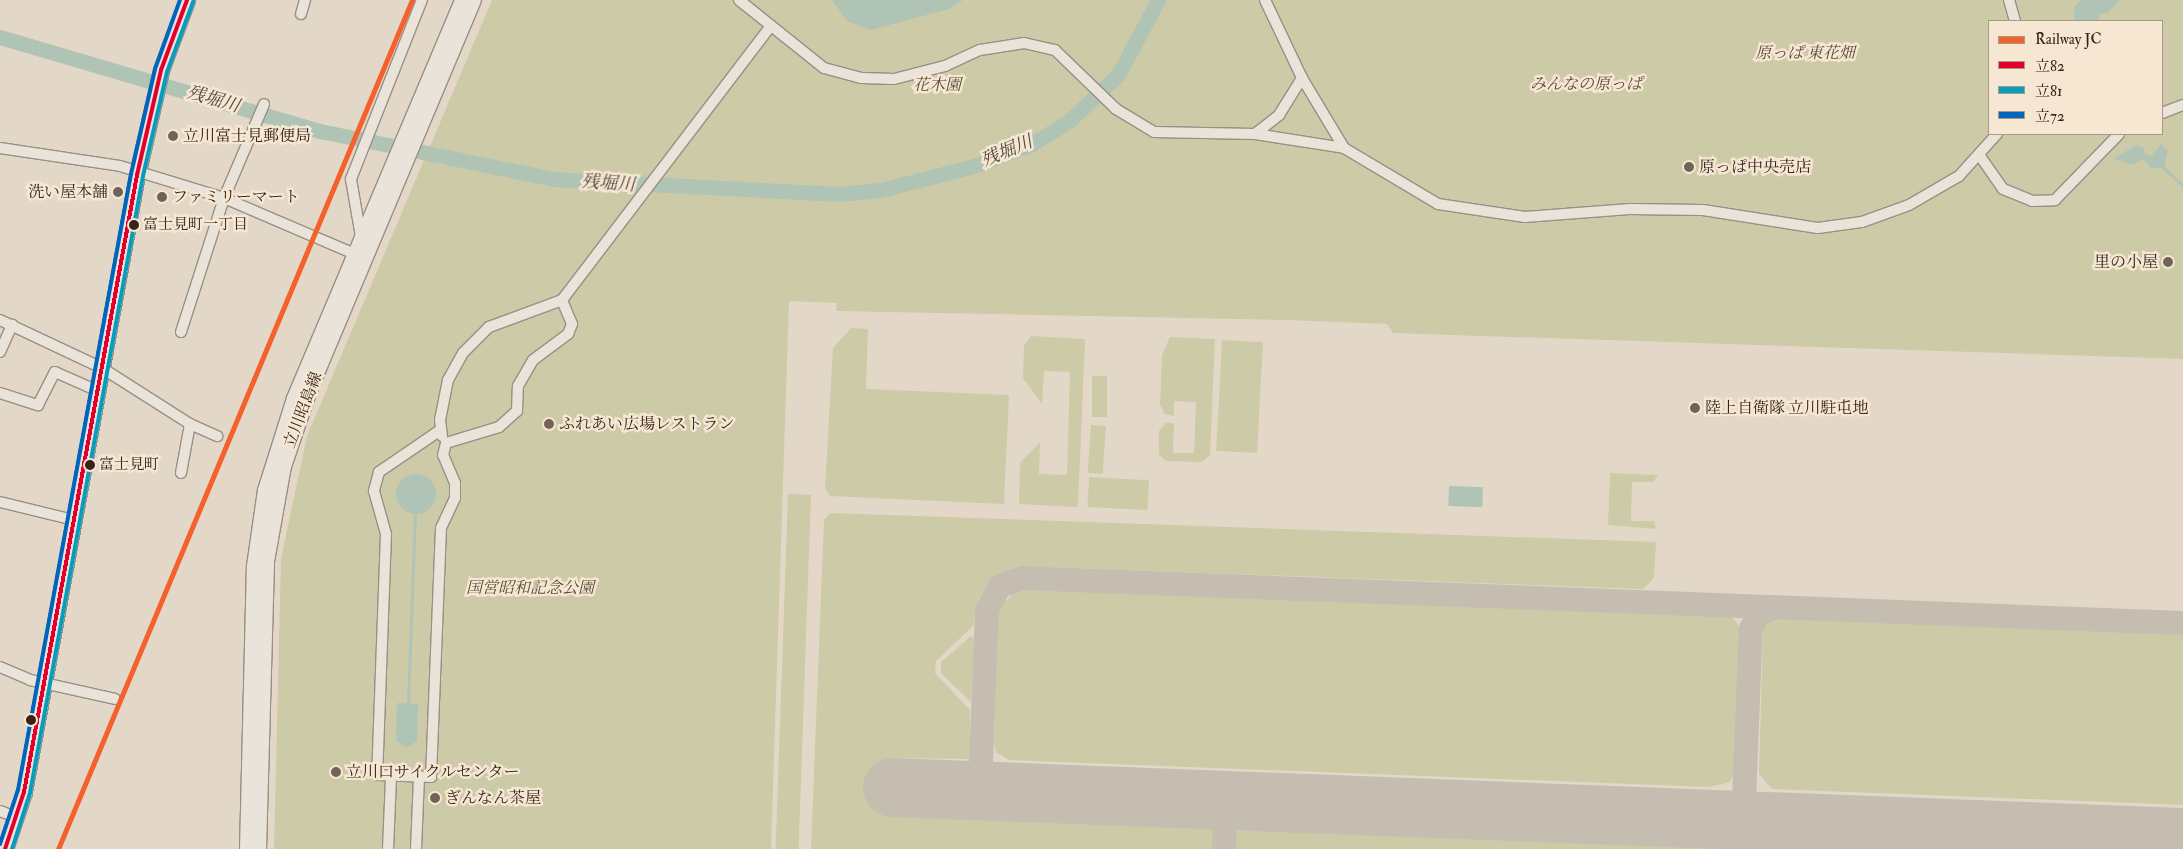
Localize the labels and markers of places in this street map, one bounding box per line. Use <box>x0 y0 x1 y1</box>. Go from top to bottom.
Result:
place label: 立川富士見郵便局 <box>183 126 311 146</box>
marker: 立川富士見郵便局 <box>167 130 179 142</box>
place label: 原っぱ中央売店 <box>1699 157 1811 177</box>
marker: 原っぱ中央売店 <box>1683 161 1695 173</box>
place label: 洗い屋本舗 <box>28 182 108 202</box>
marker: 洗い屋本舗 <box>112 186 124 198</box>
place label: ファミリーマート <box>172 187 300 207</box>
marker: ファミリーマート <box>156 191 168 203</box>
place label: 富士見町一丁目 <box>143 216 248 234</box>
marker: 富士見町一丁目 <box>129 220 139 230</box>
place label: 里の小屋 <box>2094 252 2158 272</box>
marker: 里の小屋 <box>2162 256 2174 268</box>
place label: 陸上自衛隊 立川駐屯地 <box>1705 398 1868 418</box>
marker: 陸上自衛隊 立川駐屯地 <box>1689 402 1701 414</box>
place label: ふれあい広場レストラン <box>559 414 735 434</box>
marker: ふれあい広場レストラン <box>543 418 555 430</box>
place label: 富士見町 <box>99 456 159 474</box>
marker: 富士見町 <box>85 460 95 470</box>
unlabelled marker <box>26 715 36 725</box>
place label: 立川口サイクルセンター <box>346 762 522 782</box>
marker: 立川口サイクルセンター <box>330 766 342 778</box>
place label: ぎんなん茶屋 <box>445 788 541 808</box>
marker: ぎんなん茶屋 <box>429 792 441 804</box>

